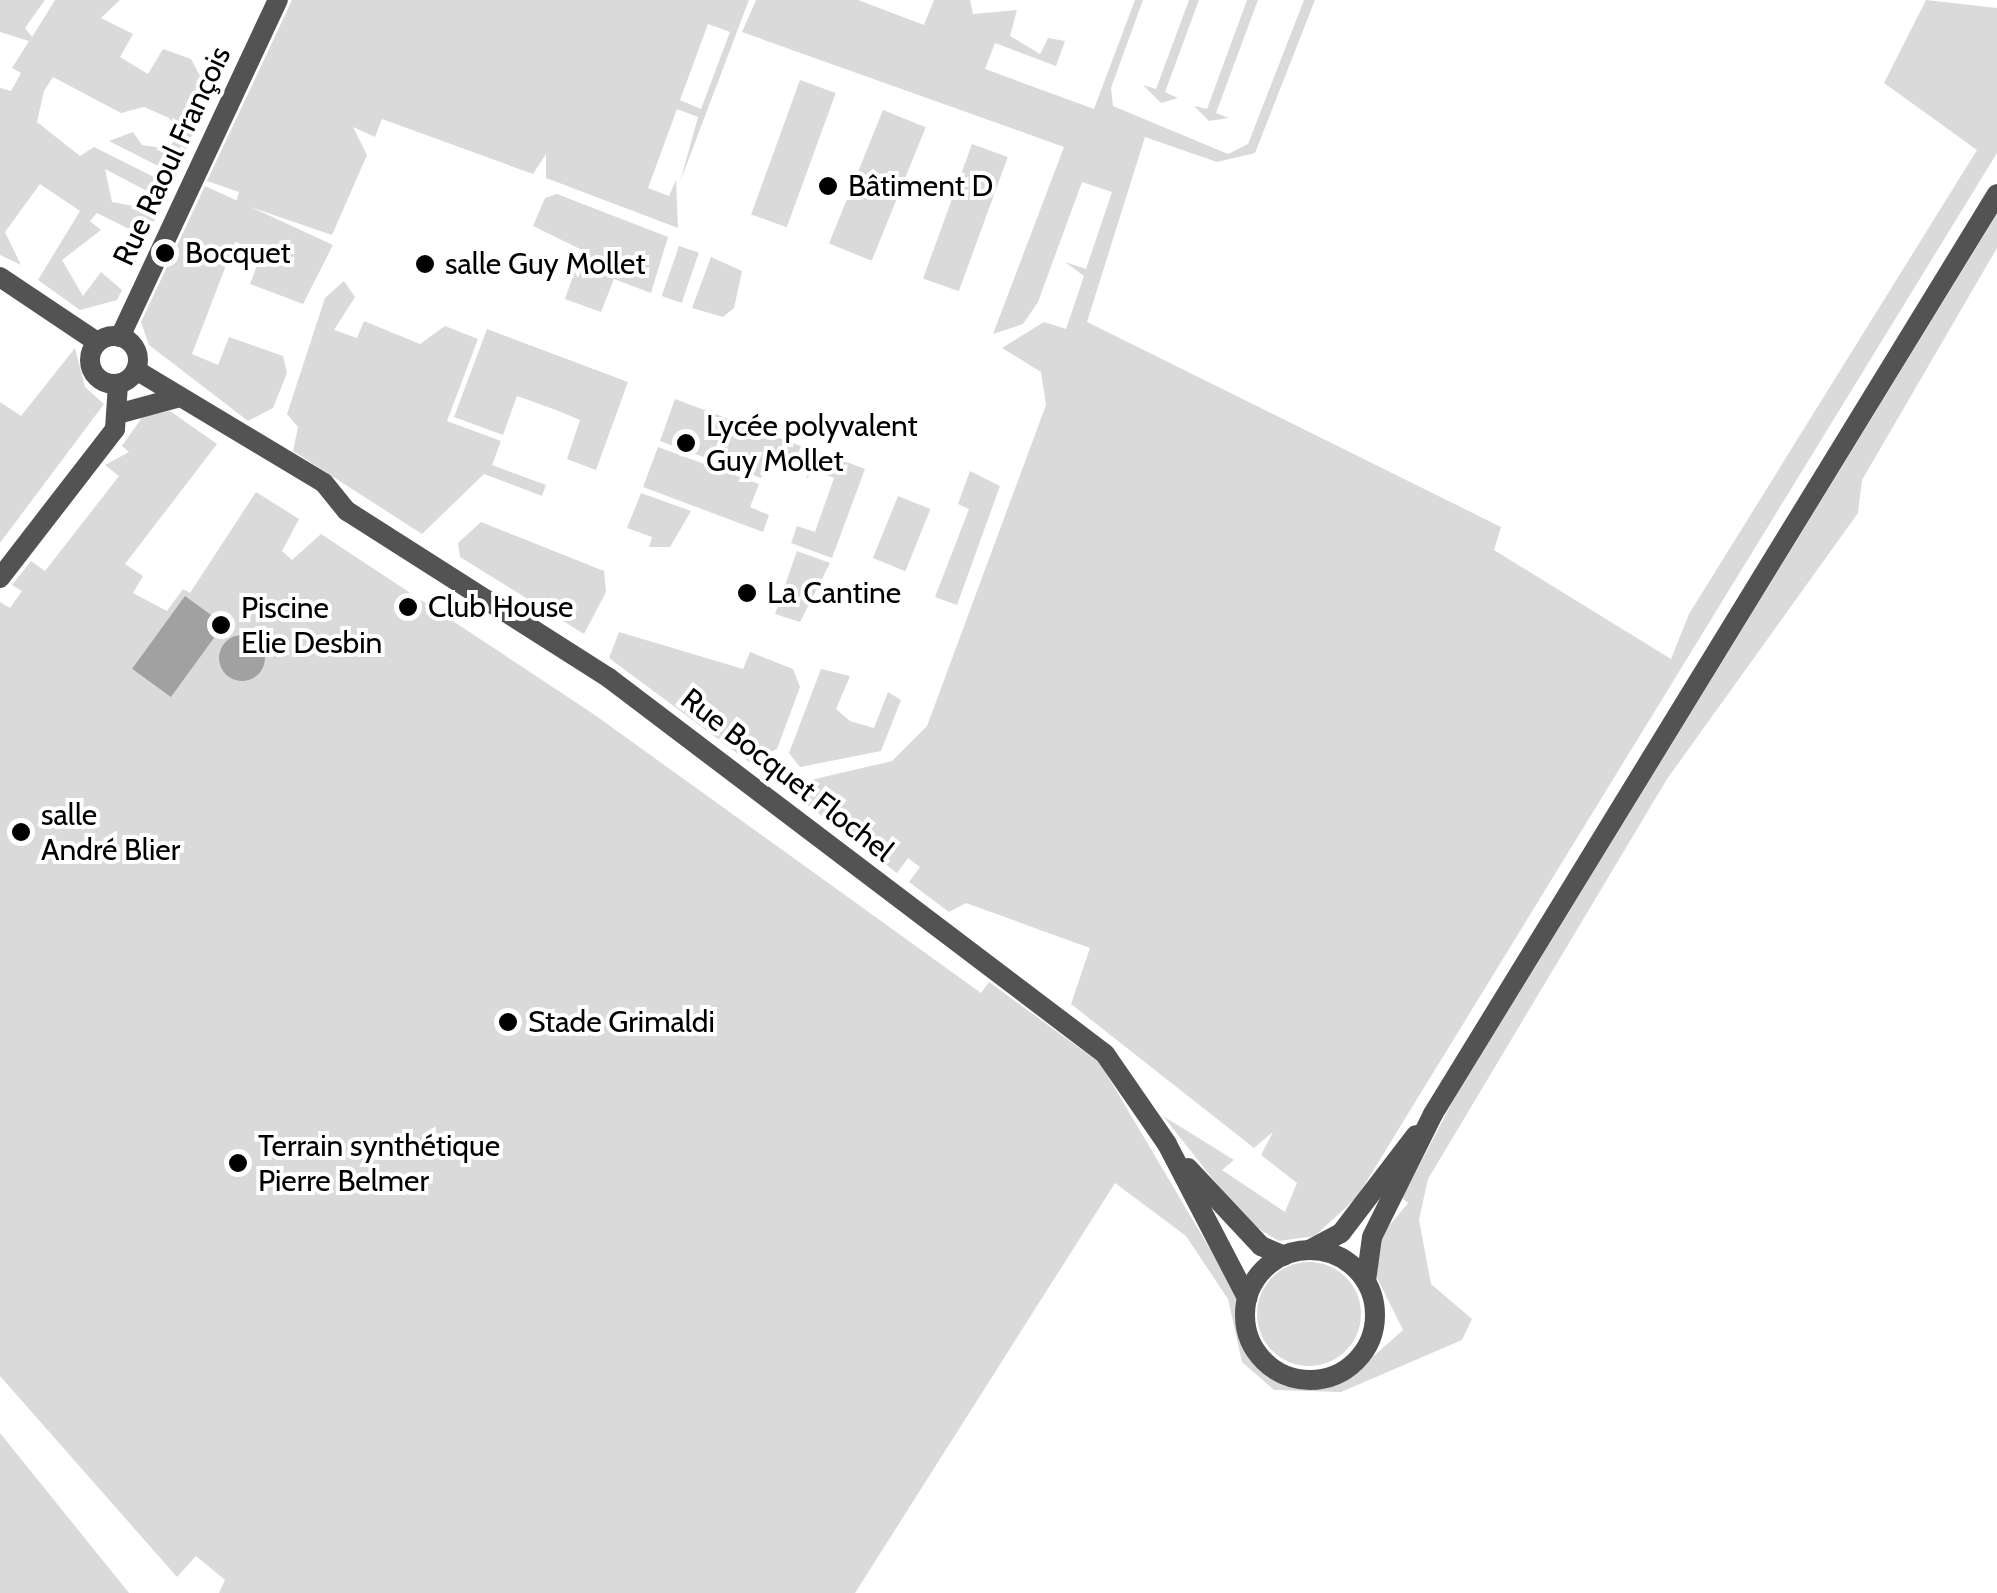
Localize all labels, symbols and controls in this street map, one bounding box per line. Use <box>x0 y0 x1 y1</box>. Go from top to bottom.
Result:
street label: Rue Raoul François <box>106 41 238 271</box>
place label: Bâtiment D <box>848 168 993 204</box>
marker: Bâtiment D <box>817 175 839 197</box>
place label: Bocquet <box>185 235 291 271</box>
marker: Bocquet <box>154 242 176 264</box>
place label: salle Guy Mollet <box>445 246 645 282</box>
marker: salle Guy Mollet <box>414 253 436 275</box>
place label: Lycée polyvalent Guy Mollet <box>706 408 918 478</box>
marker: Lycée polyvalent Guy Mollet <box>675 432 697 454</box>
place label: La Cantine <box>767 575 901 611</box>
marker: La Cantine <box>736 582 758 604</box>
place label: Club House <box>428 589 573 625</box>
place label: Piscine Elie Desbin <box>241 590 382 660</box>
marker: Club House <box>397 596 419 618</box>
marker: Piscine Elie Desbin <box>210 614 232 636</box>
street label: Rue Bocquet Flochel <box>674 681 900 869</box>
place label: salle André Blier <box>41 797 180 868</box>
marker: salle André Blier <box>10 821 32 843</box>
place label: Stade Grimaldi <box>528 1004 715 1040</box>
marker: Stade Grimaldi <box>497 1011 519 1033</box>
place label: Terrain synthétique Pierre Belmer <box>258 1128 500 1198</box>
marker: Terrain synthétique Pierre Belmer <box>227 1152 249 1174</box>

